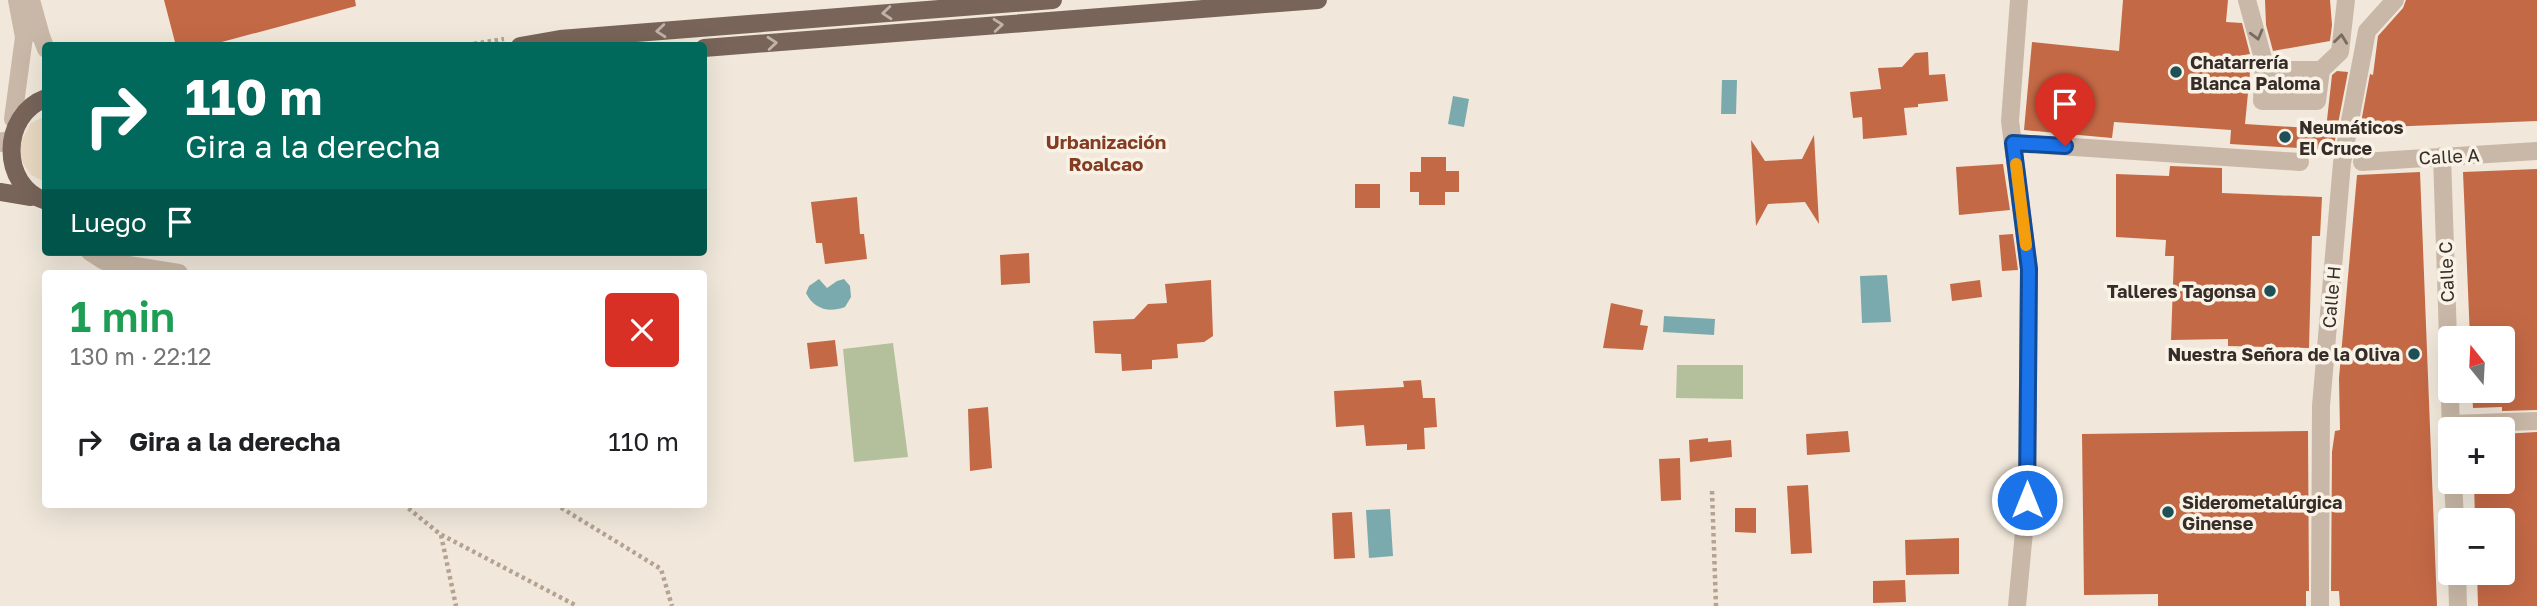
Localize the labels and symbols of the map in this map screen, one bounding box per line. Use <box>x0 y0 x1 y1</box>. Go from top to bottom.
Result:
one-way arrow <box>882 5 893 20</box>
one-way arrow <box>993 18 1004 33</box>
one-way arrow <box>655 23 666 38</box>
one-way arrow <box>2249 29 2263 41</box>
one-way arrow <box>2334 33 2349 45</box>
one-way arrow <box>766 36 777 51</box>
place label: Chatarrería Blanca Paloma <box>2190 51 2321 94</box>
marker: Chatarrería Blanca Paloma <box>2168 64 2184 80</box>
pin <box>2035 74 2095 146</box>
place label: Neumáticos El Cruce <box>2299 116 2404 159</box>
marker: Neumáticos El Cruce <box>2277 129 2293 145</box>
district label: Urbanización Roalcao <box>1046 130 1166 175</box>
street label: Calle A <box>2418 143 2480 169</box>
street label: Calle C <box>2434 241 2458 303</box>
street label: Calle H <box>2317 265 2345 329</box>
place label: Talleres Tagonsa <box>2107 280 2256 302</box>
marker: Talleres Tagonsa <box>2262 283 2278 299</box>
north arrow <box>2438 326 2515 402</box>
place label: Nuestra Señora de la Oliva <box>2167 343 2400 365</box>
marker: Nuestra Señora de la Oliva <box>2406 346 2422 362</box>
position arrow <box>1990 463 2064 537</box>
place label: Siderometalúrgica Ginense <box>2182 491 2342 534</box>
marker: Siderometalúrgica Ginense <box>2160 504 2176 520</box>

